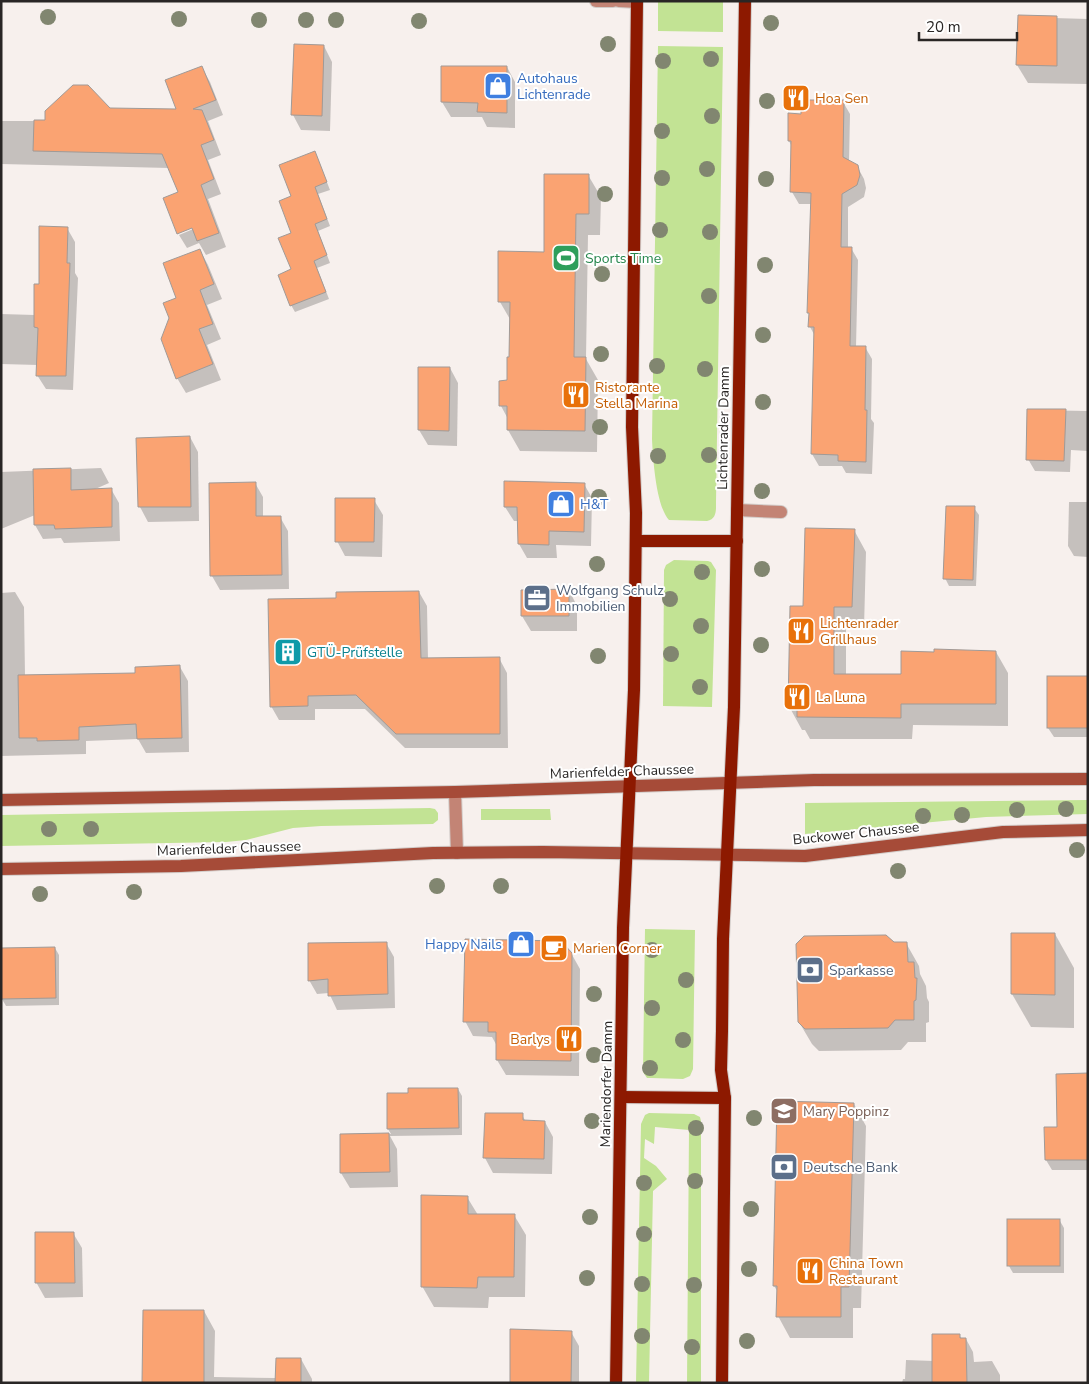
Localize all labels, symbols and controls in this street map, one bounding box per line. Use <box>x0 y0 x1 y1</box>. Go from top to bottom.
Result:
scale bar <box>919 10 1016 42</box>
text: 20 m <box>926 17 961 37</box>
place label: Autohaus Lichtenrade <box>517 69 591 104</box>
shop icon: Autohaus Lichtenrade <box>483 71 513 101</box>
restaurant icon: Hoa Sen <box>781 83 811 113</box>
place label: Hoa Sen <box>815 89 868 108</box>
sports icon: Sports Time <box>551 243 581 273</box>
place label: Sports Time <box>585 249 661 268</box>
street label: Lichtenrader Damm <box>713 366 734 490</box>
place label: Ristorante Stella Marina <box>595 378 678 413</box>
restaurant icon: Ristorante Stella Marina <box>561 380 591 410</box>
shop icon: H&T <box>546 489 576 519</box>
place label: H&T <box>580 495 609 514</box>
place label: Wolfgang Schulz Immobilien <box>556 581 664 616</box>
office icon: Wolfgang Schulz Immobilien <box>522 583 552 613</box>
place label: Lichtenrader Grillhaus <box>820 614 899 649</box>
restaurant icon: Lichtenrader Grillhaus <box>786 616 816 646</box>
building icon: GTÜ-Prüfstelle <box>273 637 303 667</box>
place label: GTÜ-Prüfstelle <box>307 643 402 662</box>
restaurant icon: La Luna <box>782 682 812 712</box>
place label: La Luna <box>816 688 865 707</box>
street label: Marienfelder Chaussee <box>550 759 694 784</box>
street label: Buckower Chaussee <box>792 817 920 850</box>
street label: Marienfelder Chaussee <box>157 836 301 861</box>
shop icon: Happy Nails <box>506 929 536 959</box>
cafe icon: Marien Corner <box>539 933 569 963</box>
place label: Happy Nails <box>425 935 502 954</box>
place label: Marien Corner <box>573 939 662 958</box>
bank icon: Sparkasse <box>795 955 825 985</box>
place label: Sparkasse <box>829 961 893 980</box>
street label: Mariendorfer Damm <box>596 1021 617 1148</box>
restaurant icon: Barlys <box>554 1024 584 1054</box>
place label: Barlys <box>510 1030 550 1049</box>
school or university icon: Mary Poppinz <box>769 1096 799 1126</box>
place label: Mary Poppinz <box>803 1102 889 1121</box>
bank icon: Deutsche Bank <box>769 1152 799 1182</box>
place label: Deutsche Bank <box>803 1158 899 1177</box>
place label: China Town Restaurant <box>829 1254 903 1289</box>
restaurant icon: China Town Restaurant <box>795 1256 825 1286</box>

